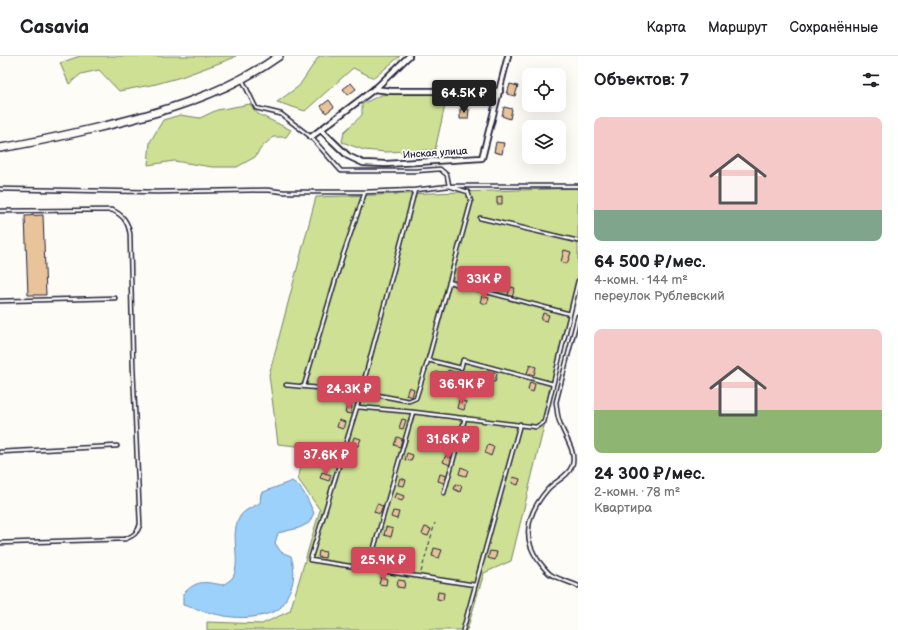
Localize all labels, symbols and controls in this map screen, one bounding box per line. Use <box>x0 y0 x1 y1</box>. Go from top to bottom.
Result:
text: Casavia <box>20 16 89 39</box>
text: Карта <box>647 19 686 36</box>
text: Маршрут <box>708 19 768 36</box>
text: Сохранённые <box>790 19 878 36</box>
map controls <box>522 68 566 164</box>
button: locate <box>522 68 566 112</box>
icon: filters <box>860 69 882 91</box>
text: Объектов: 7 <box>594 70 689 90</box>
pin: 64.5K ₽ <box>427 80 501 114</box>
text: 64.5K ₽ <box>441 85 487 101</box>
button: layers <box>522 120 566 164</box>
icon: home <box>702 143 774 215</box>
street label: Инская улица <box>402 145 468 161</box>
text: 64 500 ₽/мес. <box>594 252 706 272</box>
pin: 33K ₽ <box>456 266 512 300</box>
text: 33K ₽ <box>466 271 502 287</box>
text: 4-комн. · 144 m² <box>594 272 688 288</box>
text: переулок Рублевский <box>594 288 725 304</box>
icon: home <box>702 355 774 427</box>
pin: 36.9K ₽ <box>425 371 499 405</box>
pin: 24.3K ₽ <box>312 376 386 410</box>
text: 36.9K ₽ <box>439 376 485 392</box>
text: 24.3K ₽ <box>326 381 372 397</box>
pin: 31.6K ₽ <box>411 426 485 460</box>
text: 31.6K ₽ <box>426 431 470 447</box>
pin: 37.6K ₽ <box>289 442 363 476</box>
text: 37.6K ₽ <box>303 447 349 463</box>
text: 24 300 ₽/мес. <box>594 464 705 484</box>
text: 2-комн. · 78 m² <box>594 484 680 500</box>
text: Квартира <box>594 500 652 516</box>
pin: 25.9K ₽ <box>346 547 420 581</box>
text: 25.9K ₽ <box>360 552 406 568</box>

